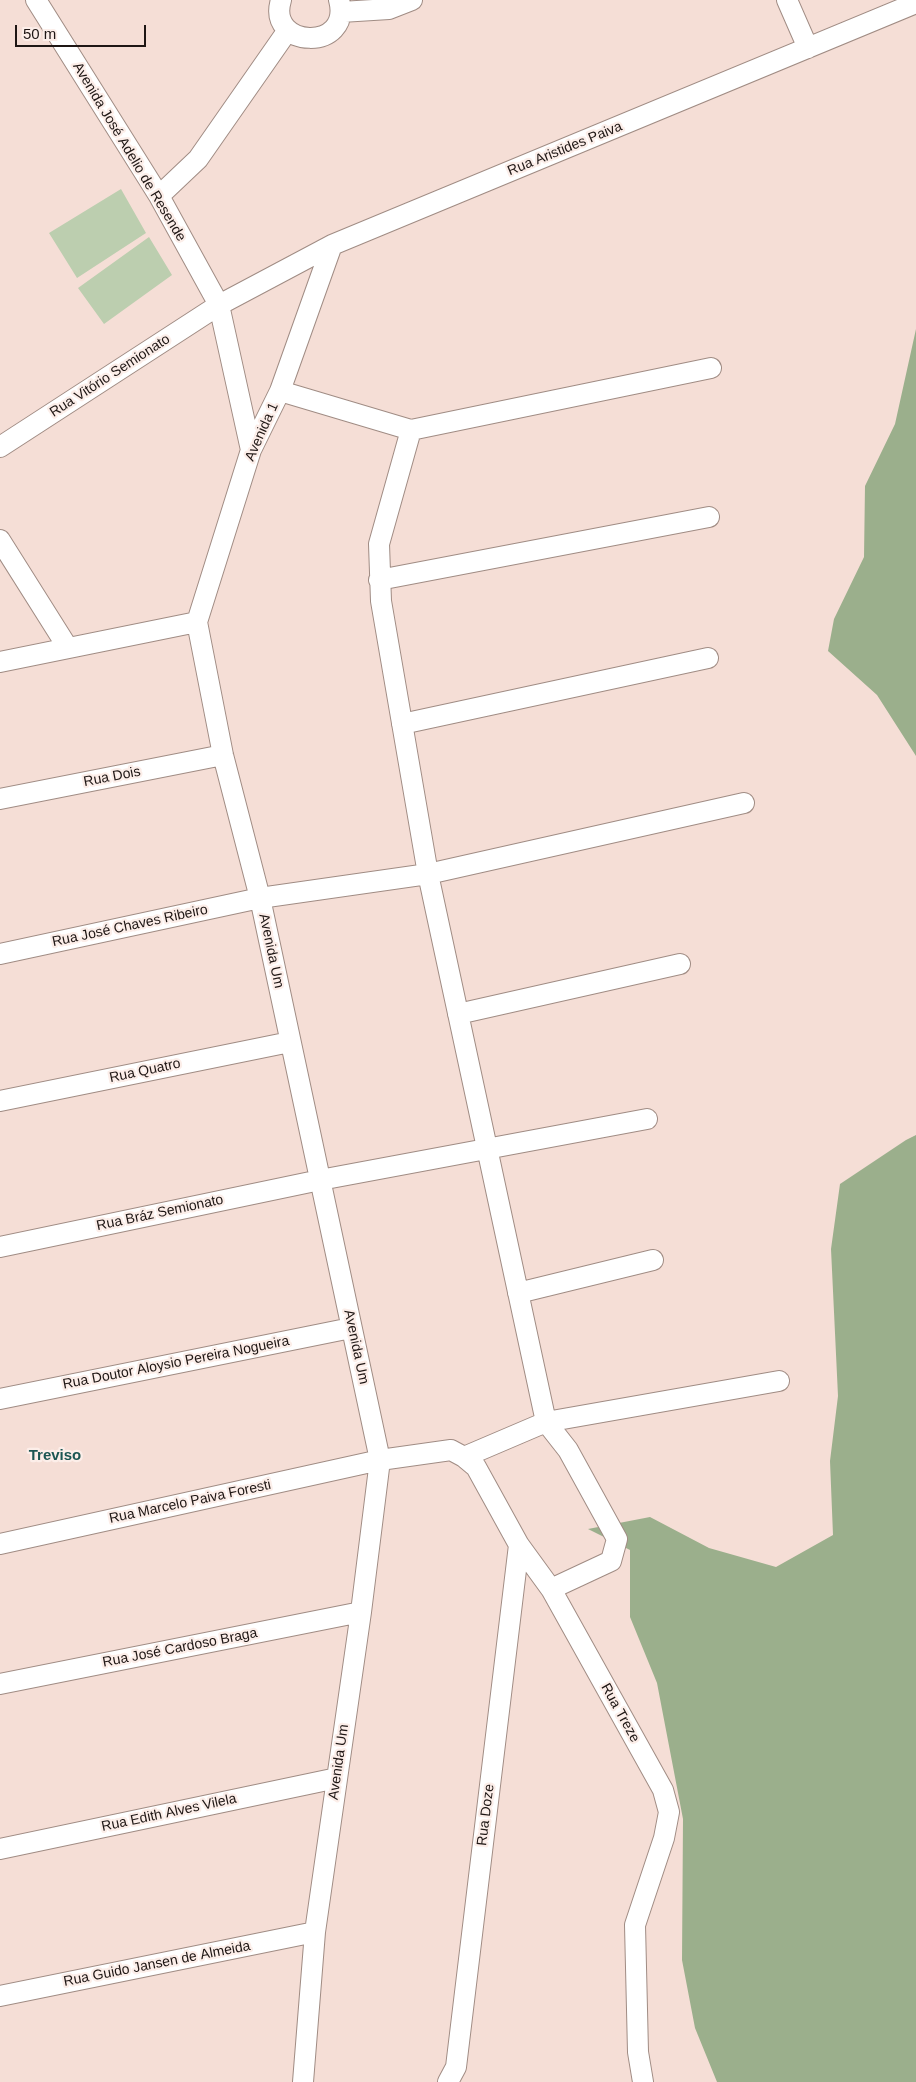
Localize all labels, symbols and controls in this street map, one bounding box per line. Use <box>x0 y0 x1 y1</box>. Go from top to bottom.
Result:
scale bar <box>18 15 149 47</box>
text: 50 m <box>23 25 56 42</box>
street label: Avenida José Adelio de Resende <box>69 59 189 245</box>
street label: Rua Aristides Paiva <box>505 118 625 180</box>
street label: Rua Vitório Semionato <box>47 331 173 421</box>
street label: Avenida 1 <box>242 400 282 464</box>
street label: Rua Dois <box>82 763 142 791</box>
street label: Rua José Chaves Ribeiro <box>51 901 209 951</box>
street label: Avenida Um <box>255 912 287 990</box>
street label: Rua Quatro <box>108 1055 182 1087</box>
street label: Rua Bráz Semionato <box>95 1191 225 1235</box>
street label: Avenida Um <box>340 1308 372 1386</box>
street label: Rua Doutor Aloysio Pereira Nogueira <box>61 1333 291 1393</box>
district label: Treviso <box>29 1447 81 1465</box>
street label: Rua Marcelo Paiva Foresti <box>108 1477 272 1527</box>
street label: Rua José Cardoso Braga <box>101 1625 259 1671</box>
street label: Rua Treze <box>597 1681 643 1745</box>
street label: Avenida Um <box>325 1723 353 1801</box>
street label: Rua Doze <box>474 1783 498 1847</box>
street label: Rua Edith Alves Vilela <box>100 1790 238 1836</box>
street label: Rua Guido Jansen de Almeida <box>62 1938 252 1990</box>

